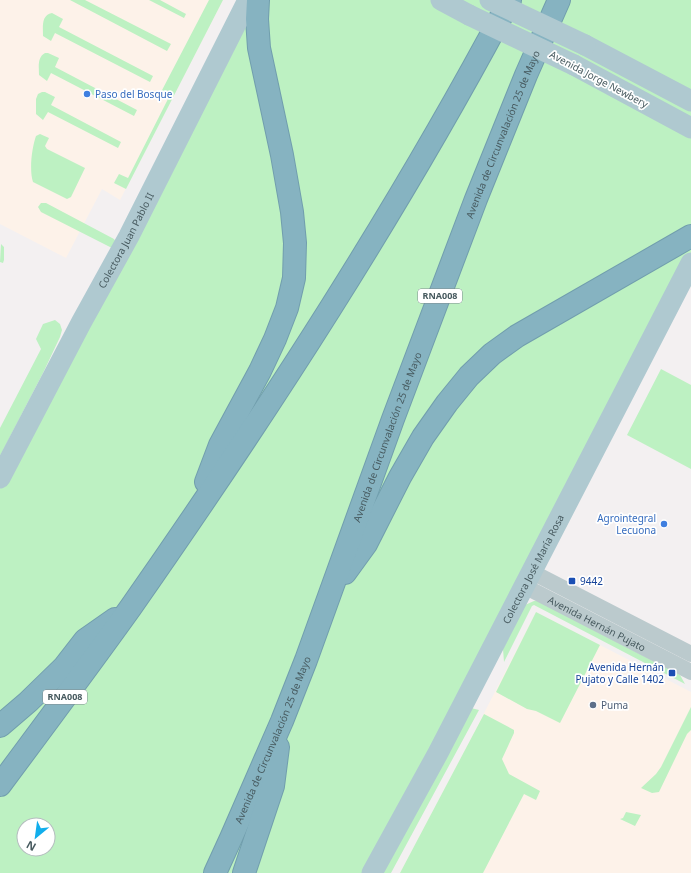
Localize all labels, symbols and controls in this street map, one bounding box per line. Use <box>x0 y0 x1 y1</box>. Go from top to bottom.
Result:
street label: Avenida Jorge Newbery <box>547 47 651 111</box>
street label: Avenida de Circunvalación 25 de Mayo <box>462 48 543 220</box>
place label: Paso del Bosque <box>95 87 173 101</box>
marker: Paso del Bosque <box>82 89 92 99</box>
street label: Colectora Juan Pablo II <box>95 190 157 291</box>
road number: RNA008 <box>418 289 462 303</box>
street label: Avenida de Circunvalación 25 de Mayo <box>349 350 425 524</box>
place label: Agrointegral Lecuona <box>597 511 656 537</box>
street label: Colectora José María Rosa <box>499 512 567 626</box>
marker: Agrointegral Lecuona <box>659 519 669 529</box>
place label: 9442 <box>580 574 603 588</box>
marker: 9442 <box>567 576 577 586</box>
street label: Avenida Hernán Pujato <box>546 593 648 655</box>
street label: Avenida de Circunvalación 25 de Mayo <box>231 654 314 826</box>
place label: Avenida Hernán Pujato y Calle 1402 <box>575 660 664 686</box>
marker: Avenida Hernán Pujato y Calle 1402 <box>667 668 677 678</box>
road number: RNA008 <box>43 690 87 704</box>
place label: Puma <box>601 698 628 712</box>
marker: Puma <box>588 700 598 710</box>
north arrow <box>16 817 56 857</box>
text: N <box>23 837 38 855</box>

